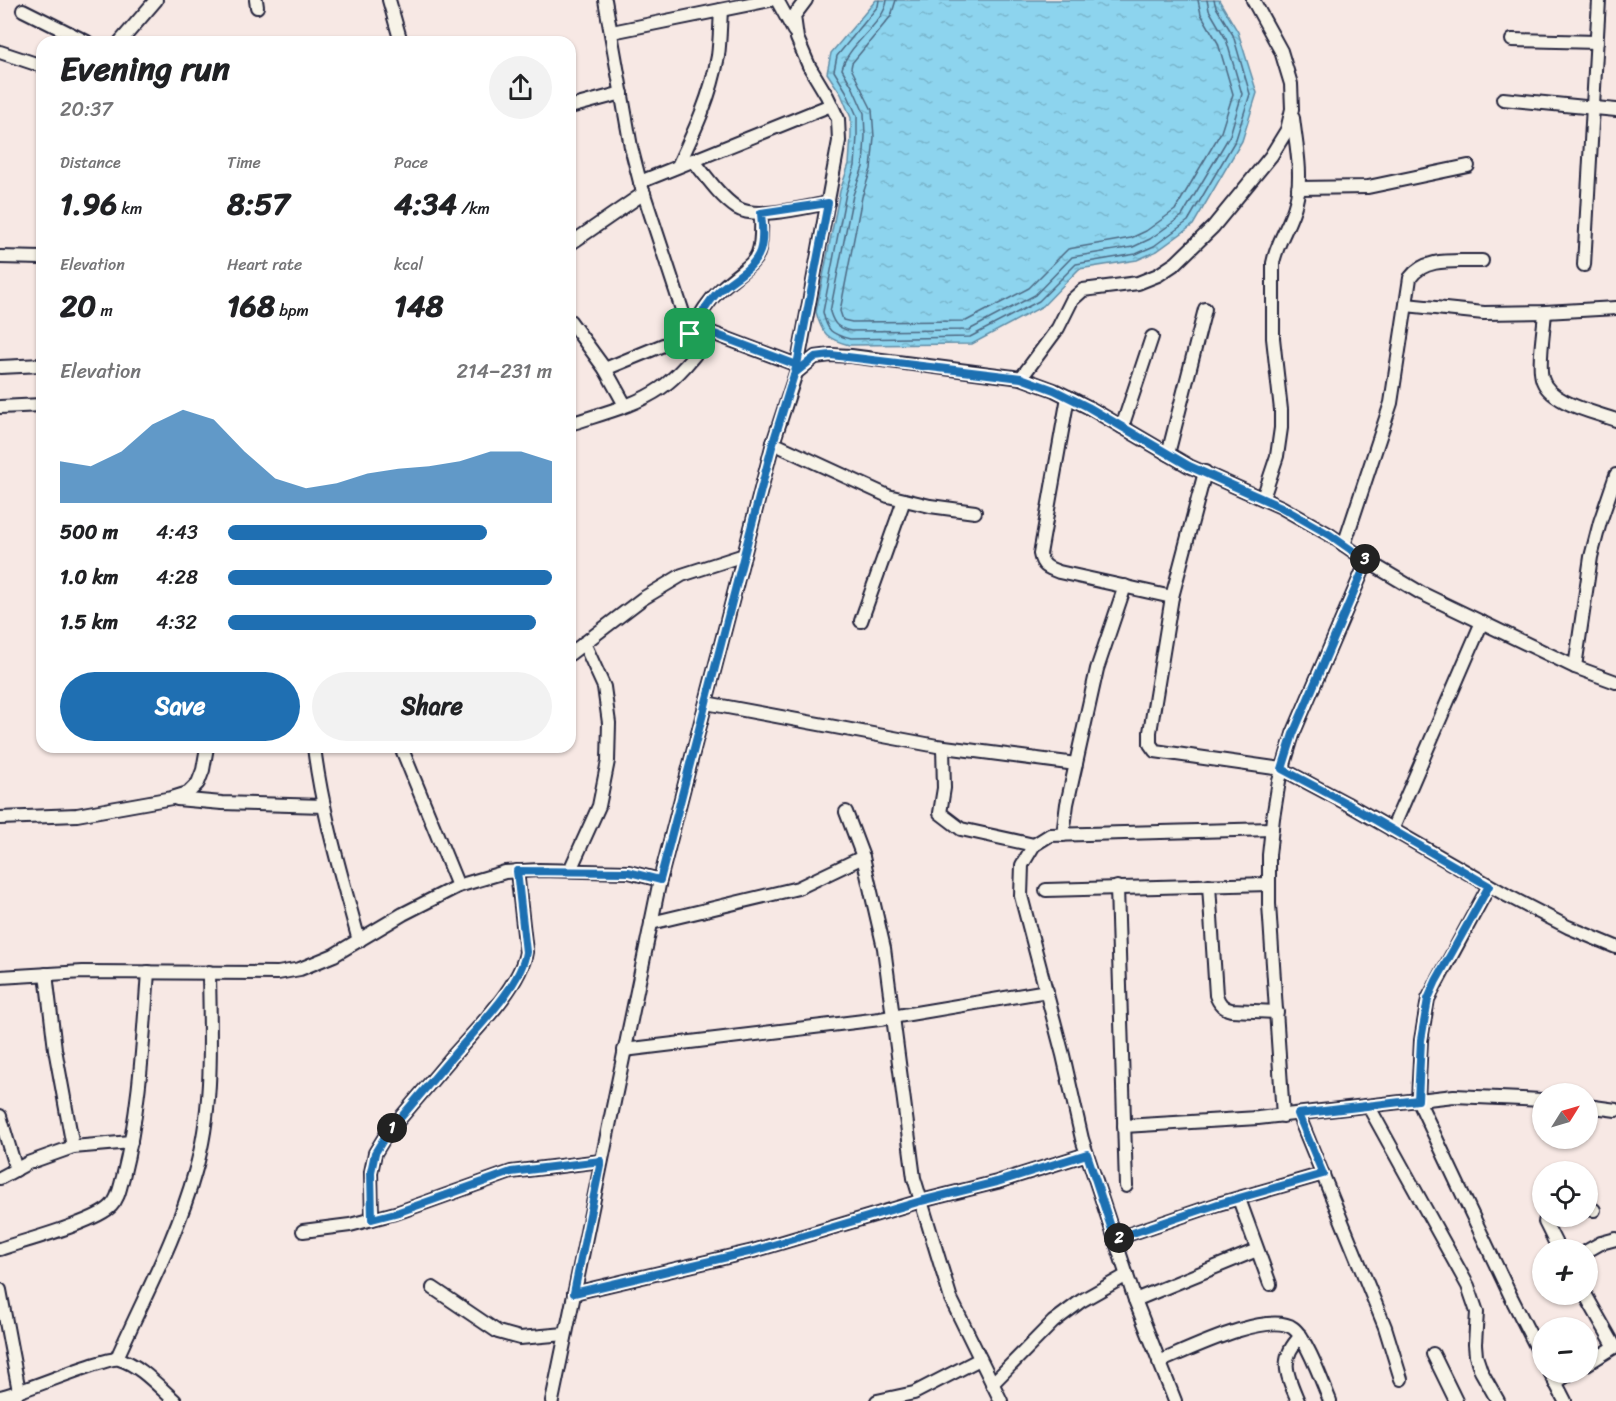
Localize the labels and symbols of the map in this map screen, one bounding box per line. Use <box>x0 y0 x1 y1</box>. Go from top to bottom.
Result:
pin <box>664 308 715 359</box>
pin: 3 <box>1350 544 1380 574</box>
north arrow <box>1532 1083 1598 1149</box>
pin: 1 <box>377 1113 407 1143</box>
pin: 2 <box>1104 1223 1134 1253</box>

